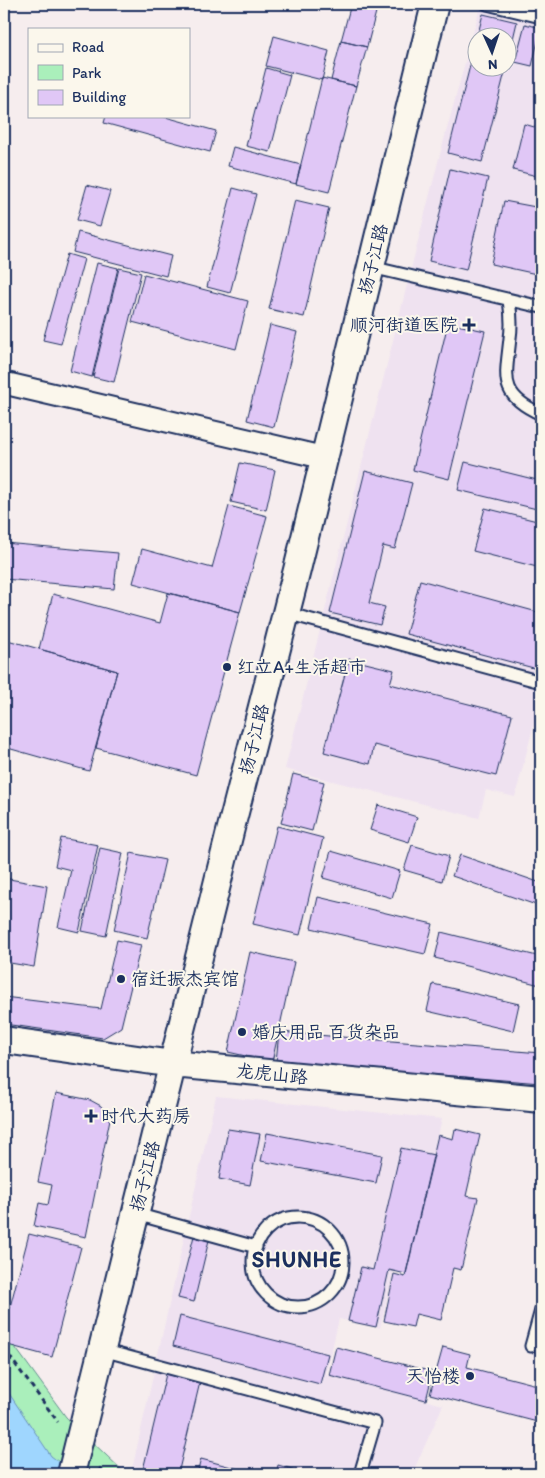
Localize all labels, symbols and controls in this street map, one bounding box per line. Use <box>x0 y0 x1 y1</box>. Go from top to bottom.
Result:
legend <box>28 28 190 118</box>
north arrow <box>468 28 518 78</box>
text: Road <box>72 38 105 56</box>
text: N <box>487 56 498 73</box>
text: Park <box>72 64 102 82</box>
text: Building <box>72 88 126 106</box>
street label: 扬子江路 <box>354 221 392 297</box>
place label: 顺河街道医院 <box>350 314 458 336</box>
marker: 顺河街道医院 <box>462 318 476 332</box>
place label: 红立A+生活超市 <box>237 656 366 678</box>
marker: 红立A+生活超市 <box>221 661 233 673</box>
street label: 扬子江路 <box>235 701 273 777</box>
place label: 宿迁振杰宾馆 <box>131 968 239 990</box>
marker: 宿迁振杰宾馆 <box>115 973 127 985</box>
place label: 婚庆用品 百货杂品 <box>252 1021 400 1043</box>
marker: 婚庆用品 百货杂品 <box>236 1026 248 1038</box>
street label: 龙虎山路 <box>235 1059 309 1089</box>
place label: 时代大药房 <box>101 1105 191 1127</box>
marker: 时代大药房 <box>85 1110 97 1122</box>
street label: 扬子江路 <box>126 1138 164 1214</box>
district label: SHUNHE <box>252 1246 342 1273</box>
place label: 天怡楼 <box>406 1365 460 1387</box>
marker: 天怡楼 <box>464 1370 476 1382</box>

